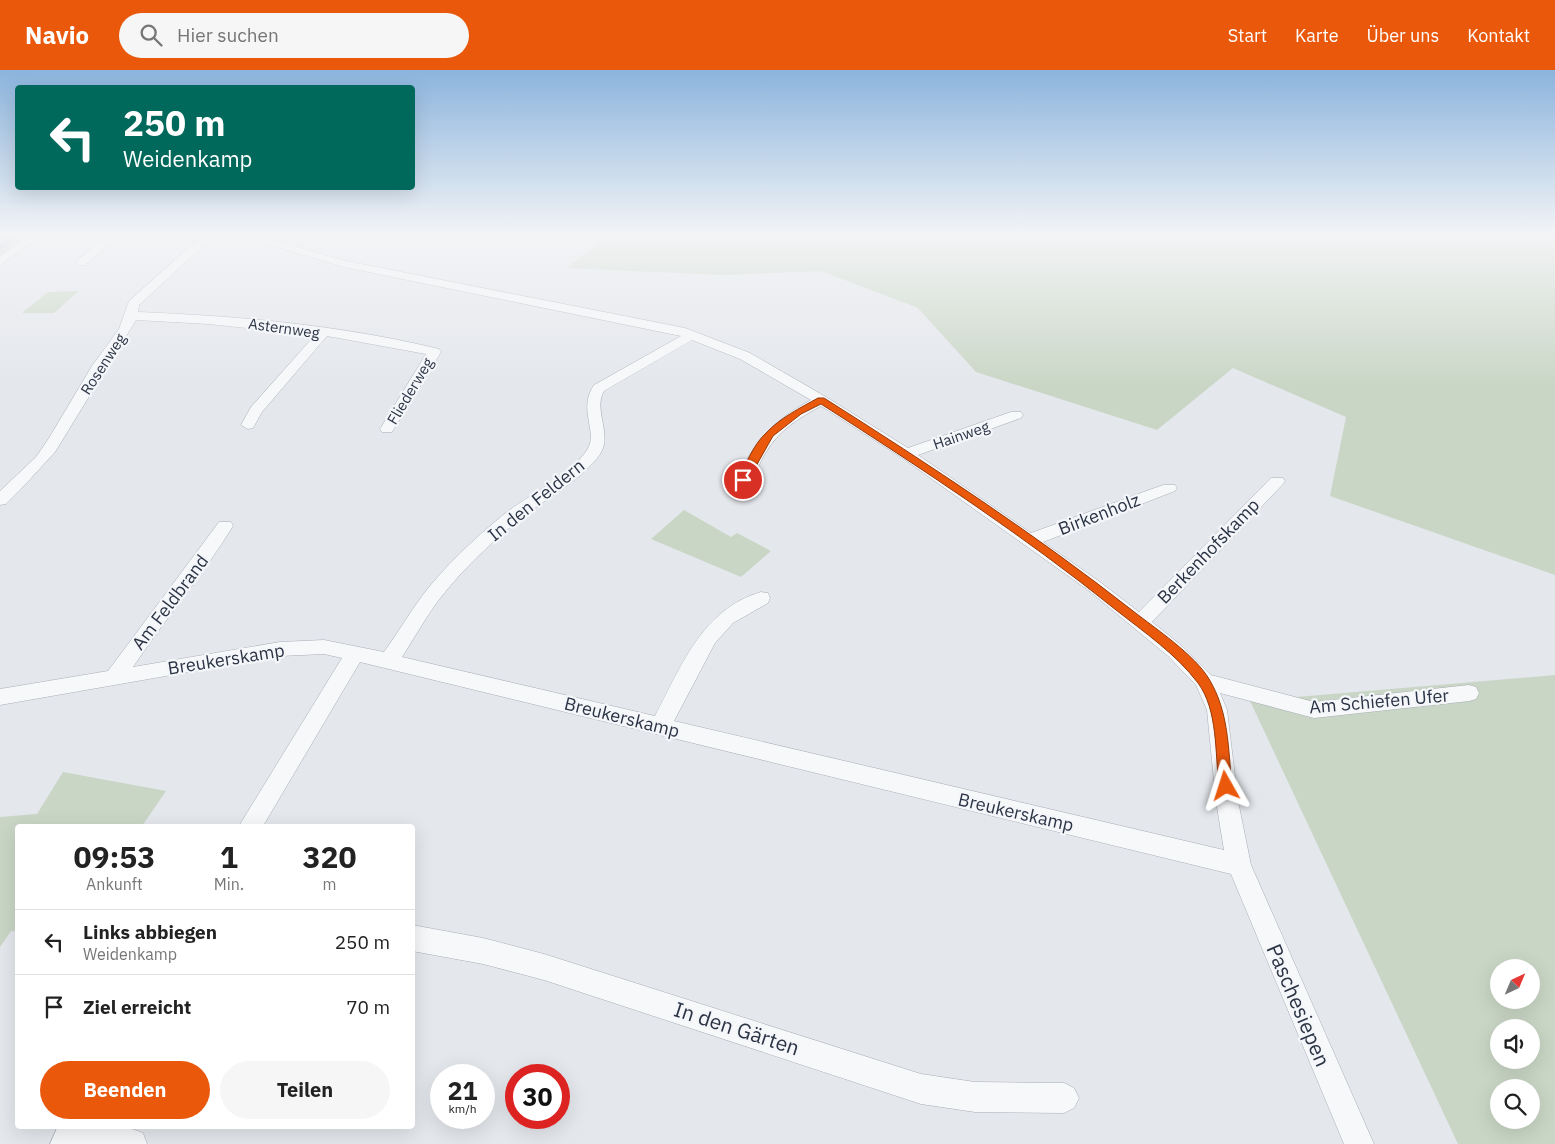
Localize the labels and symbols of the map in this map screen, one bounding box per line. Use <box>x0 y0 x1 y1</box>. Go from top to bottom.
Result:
street label: Asternweg <box>247 314 321 342</box>
street label: Rosenweg <box>76 330 130 398</box>
street label: Fliederweg <box>383 354 437 428</box>
street label: Hainweg <box>930 416 992 453</box>
street label: In den Feldern <box>483 454 589 546</box>
pin <box>722 459 764 501</box>
street label: Birkenholz <box>1055 488 1143 540</box>
street label: Berkenhofskamp <box>1152 494 1264 608</box>
street label: Am Feldbrand <box>127 550 213 654</box>
street label: Breukerskamp <box>166 638 286 680</box>
street label: Am Schiefen Ufer <box>1308 683 1450 719</box>
street label: Breukerskamp <box>562 692 682 742</box>
position arrow <box>1199 759 1251 811</box>
street label: Breukerskamp <box>956 788 1076 836</box>
street label: Paschesiepen <box>1261 939 1337 1071</box>
north arrow <box>1490 959 1540 1009</box>
street label: In den Gärten <box>671 995 803 1061</box>
speed limit sign: 30 <box>505 1064 570 1129</box>

